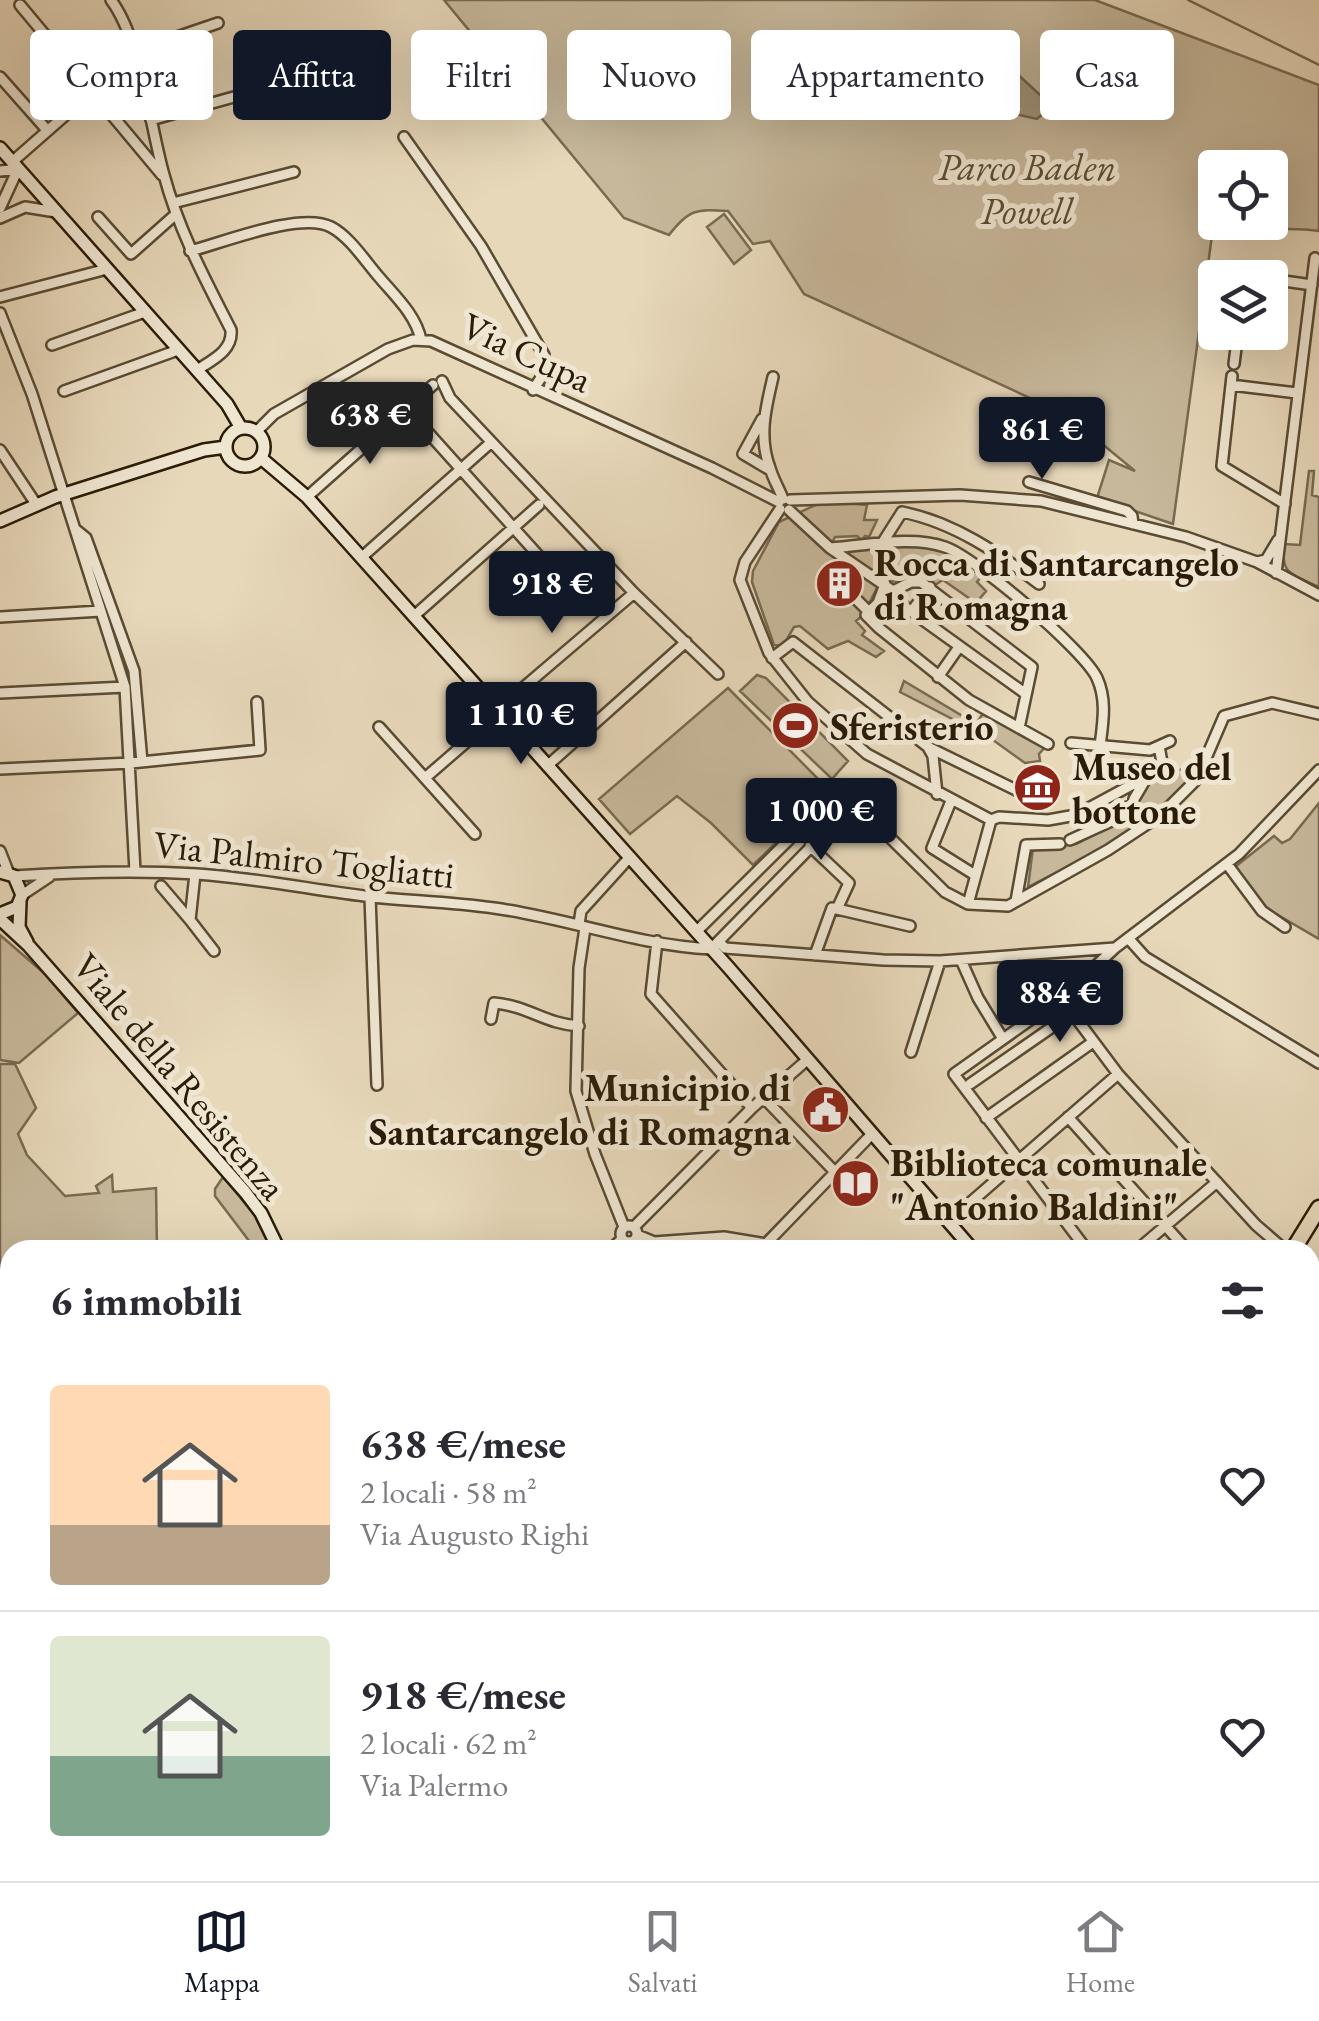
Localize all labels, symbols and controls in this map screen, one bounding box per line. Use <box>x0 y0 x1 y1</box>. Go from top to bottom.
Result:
chip: Compra <box>30 30 213 120</box>
chip: Affitta <box>233 30 391 120</box>
chip: Filtri <box>411 30 547 120</box>
chip: Nuovo <box>567 30 731 120</box>
chip: Appartamento <box>751 30 1020 120</box>
chip: Casa <box>1040 30 1174 120</box>
park label: Parco Baden Powell <box>938 142 1116 235</box>
map controls <box>1198 150 1288 350</box>
button: locate <box>1198 150 1288 240</box>
button: layers <box>1198 260 1288 350</box>
street label: Via Cupa <box>454 301 601 404</box>
pin: 638 € <box>300 382 440 467</box>
text: 638 € <box>329 393 411 435</box>
pin: 861 € <box>972 397 1112 482</box>
text: 861 € <box>1001 408 1083 450</box>
place label: Rocca di Santarcangelo di Romagna <box>874 538 1239 631</box>
pin: 918 € <box>482 551 622 636</box>
building icon: Rocca di Santarcangelo di Romagna <box>813 558 865 610</box>
text: 918 € <box>511 562 593 604</box>
pin: 1 110 € <box>429 682 613 767</box>
text: 1 110 € <box>468 693 574 735</box>
sports icon: Sferisterio <box>769 700 821 752</box>
place label: Sferisterio <box>830 702 994 751</box>
place label: Museo del bottone <box>1072 742 1232 835</box>
museum icon: Museo del bottone <box>1011 762 1063 814</box>
pin: 1 000 € <box>729 778 913 863</box>
text: 1 000 € <box>768 789 874 831</box>
street label: Via Palmiro Togliatti <box>151 819 457 899</box>
street label: Viale della Resistenza <box>62 942 298 1210</box>
pin: 884 € <box>990 960 1130 1045</box>
text: 884 € <box>1019 971 1101 1013</box>
place label: Municipio di Santarcangelo di Romagna <box>369 1063 791 1156</box>
public building icon: Municipio di Santarcangelo di Romagna <box>800 1083 852 1135</box>
place label: Biblioteca comunale "Antonio Baldini" <box>890 1138 1207 1231</box>
library icon: Biblioteca comunale "Antonio Baldini" <box>829 1158 881 1210</box>
text: 6 immobili <box>50 1273 242 1328</box>
icon: filters <box>1215 1273 1270 1328</box>
text: 638 €/mese <box>360 1416 566 1471</box>
icon: home <box>130 1425 250 1545</box>
icon: heart <box>1215 1458 1270 1513</box>
text: 2 locali · 58 m² <box>360 1471 537 1513</box>
text: Via Augusto Righi <box>360 1513 589 1555</box>
text: 918 €/mese <box>360 1667 566 1722</box>
icon: home <box>130 1676 250 1796</box>
icon: heart <box>1215 1709 1270 1764</box>
text: 2 locali · 62 m² <box>360 1722 537 1764</box>
text: Via Palermo <box>360 1764 508 1806</box>
tab: Mappa <box>184 1904 260 2000</box>
tab: Salvati <box>628 1904 697 2000</box>
tab: Home <box>1066 1904 1135 2000</box>

